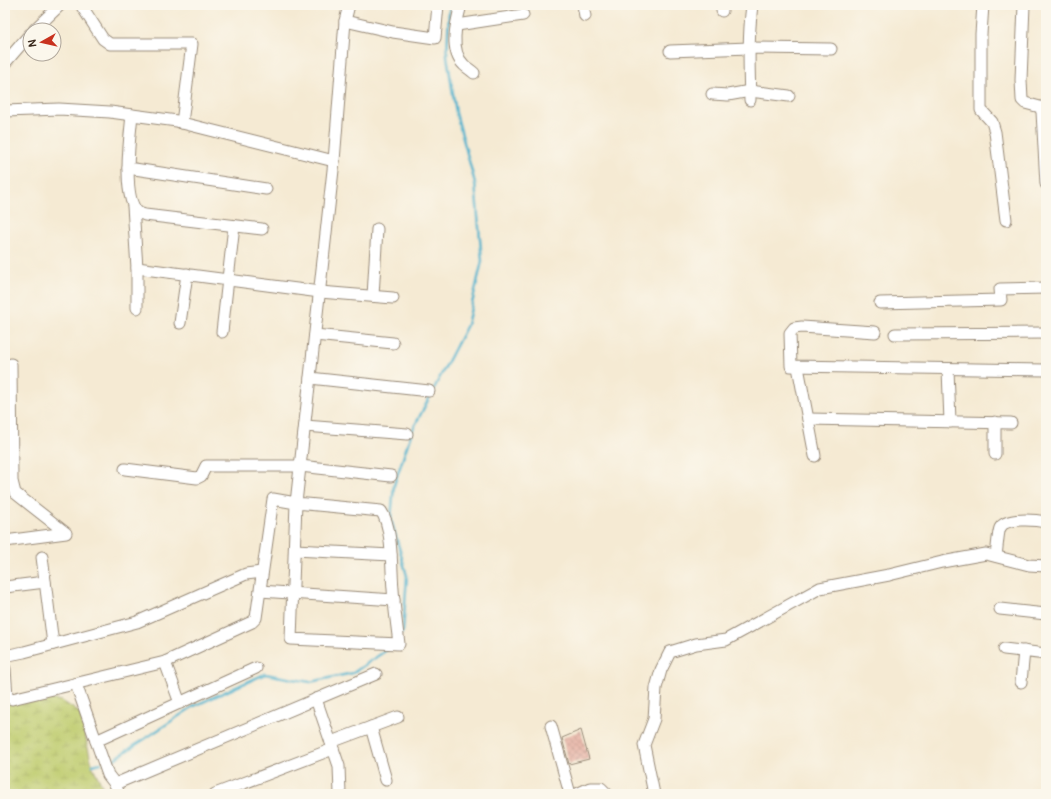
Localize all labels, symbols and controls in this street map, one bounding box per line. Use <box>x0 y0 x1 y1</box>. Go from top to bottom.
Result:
north arrow <box>22 22 62 62</box>
text: N <box>26 38 40 48</box>

